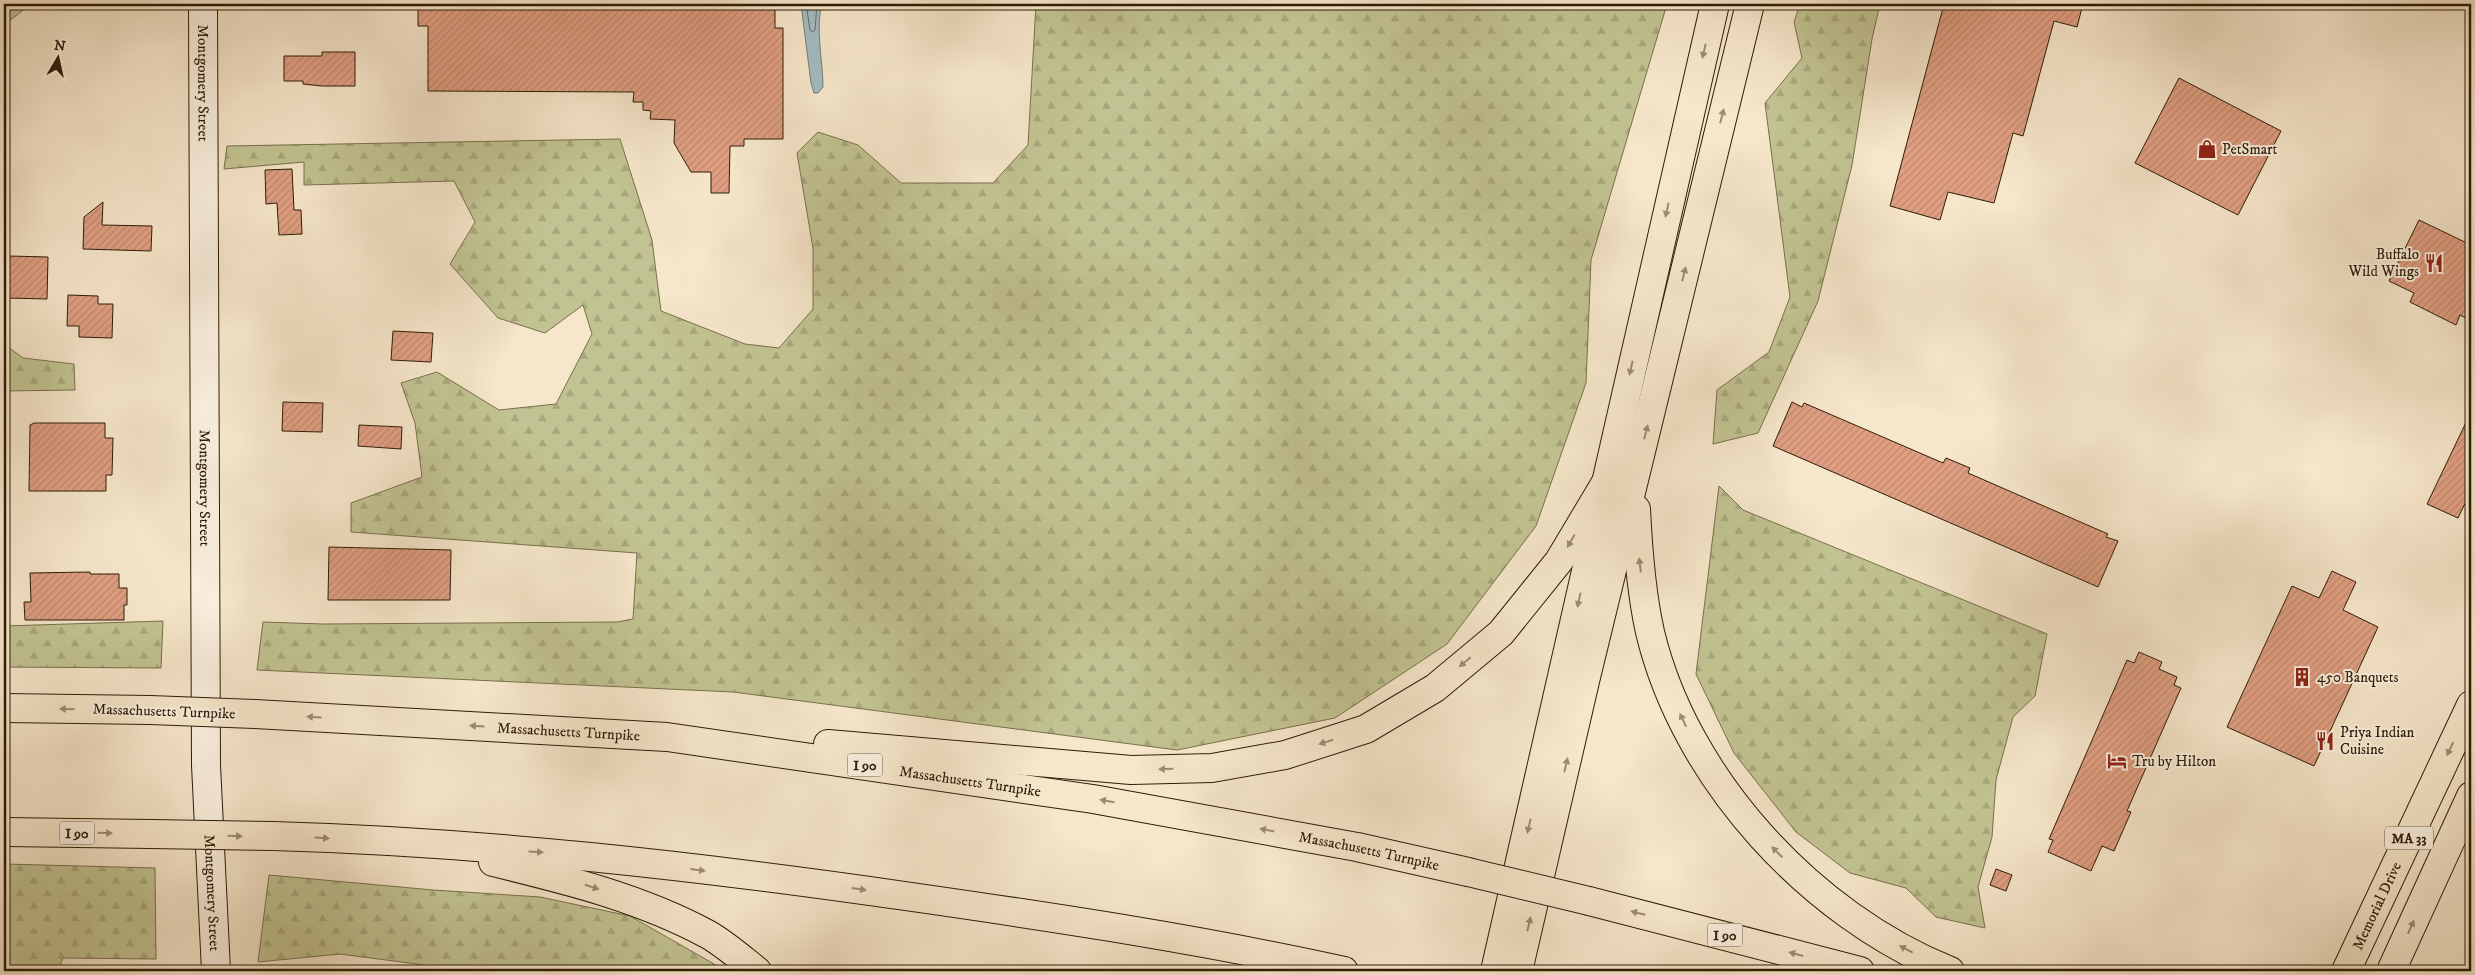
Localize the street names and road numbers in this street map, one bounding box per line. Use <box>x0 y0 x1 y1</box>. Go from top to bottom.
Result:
street label: Montgomery Street <box>193 25 213 142</box>
street label: Montgomery Street <box>195 430 214 547</box>
street label: Massachusetts Turnpike <box>92 700 236 723</box>
street label: Massachusetts Turnpike <box>497 719 640 745</box>
road number: I 90 <box>848 754 882 776</box>
street label: Massachusetts Turnpike <box>898 762 1042 801</box>
road number: I 90 <box>60 821 94 844</box>
road number: MA 33 <box>2385 826 2433 850</box>
street label: Massachusetts Turnpike <box>1297 828 1441 875</box>
street label: Montgomery Street <box>199 834 224 952</box>
street label: Memorial Drive <box>2348 859 2406 953</box>
road number: I 90 <box>1708 924 1742 946</box>

